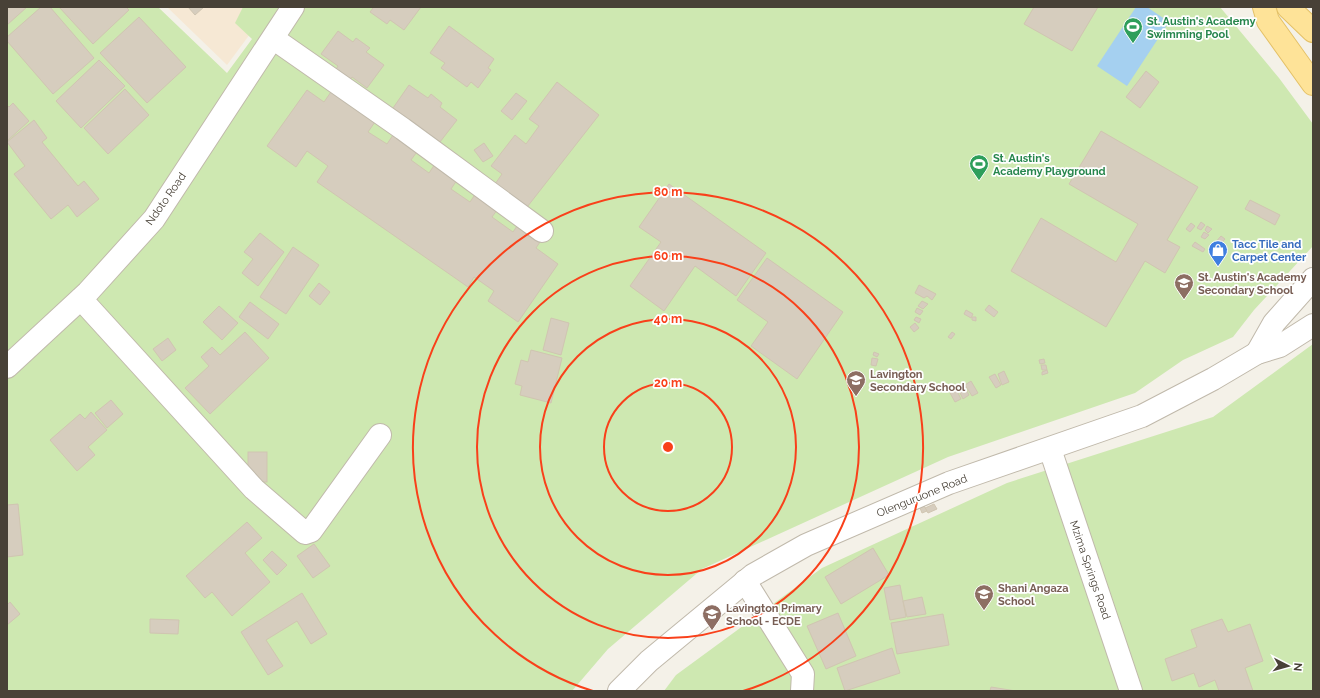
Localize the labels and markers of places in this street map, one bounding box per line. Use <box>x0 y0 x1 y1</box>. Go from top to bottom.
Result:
place label: St. Austin's Academy Swimming Pool <box>1147 15 1255 41</box>
sports icon: St. Austin's Academy Swimming Pool <box>1122 16 1144 44</box>
place label: St. Austin's Academy Playground <box>993 152 1106 178</box>
sports icon: St. Austin's Academy Playground <box>968 153 990 181</box>
place label: Tacc Tile and Carpet Center <box>1232 238 1307 264</box>
shop icon: Tacc Tile and Carpet Center <box>1207 239 1229 267</box>
place label: St. Austin's Academy Secondary School <box>1198 271 1306 297</box>
school or university icon: St. Austin's Academy Secondary School <box>1173 272 1195 300</box>
place label: Lavington Secondary School <box>870 368 966 394</box>
school or university icon: Lavington Secondary School <box>845 369 867 397</box>
centre of rings <box>661 440 675 454</box>
place label: Shani Angaza School <box>998 582 1069 608</box>
school or university icon: Shani Angaza School <box>973 583 995 611</box>
place label: Lavington Primary School - ECDE <box>726 602 822 628</box>
school or university icon: Lavington Primary School - ECDE <box>701 603 723 631</box>

